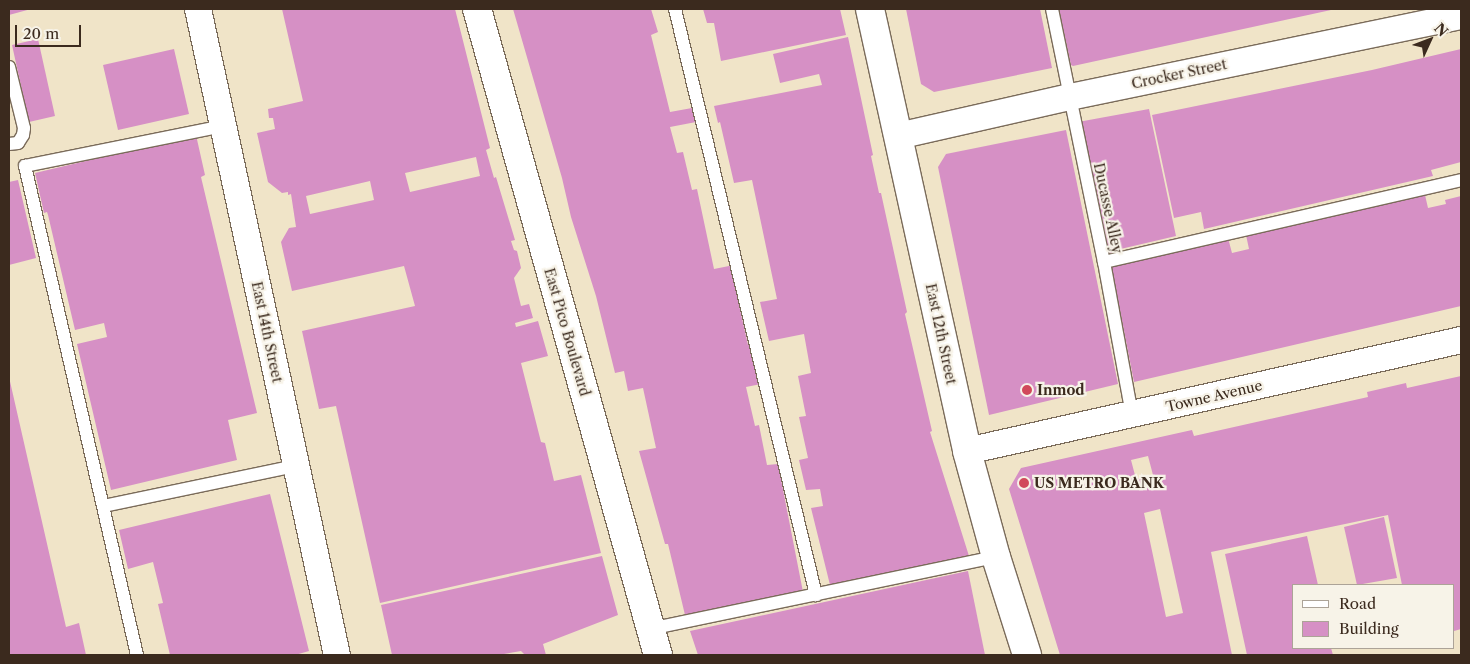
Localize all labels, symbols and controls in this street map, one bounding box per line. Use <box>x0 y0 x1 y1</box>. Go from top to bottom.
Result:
scale bar <box>18 15 84 47</box>
north arrow <box>1405 15 1455 65</box>
text: N <box>1430 19 1452 40</box>
text: 20 m <box>23 24 59 43</box>
street label: Crocker Street <box>1130 56 1228 92</box>
street label: Ducasse Alley <box>1090 161 1126 255</box>
street label: East Pico Boulevard <box>541 266 593 398</box>
street label: East 14th Street <box>248 280 286 384</box>
street label: East 12th Street <box>922 282 960 386</box>
street label: Towne Avenue <box>1164 377 1264 415</box>
place label: Inmod <box>1037 382 1085 398</box>
marker: Inmod <box>1021 384 1033 396</box>
place label: US METRO BANK <box>1034 475 1164 491</box>
marker: US METRO BANK <box>1018 477 1030 489</box>
legend <box>1292 584 1455 649</box>
text: Road <box>1339 594 1376 613</box>
text: Building <box>1339 619 1399 638</box>

